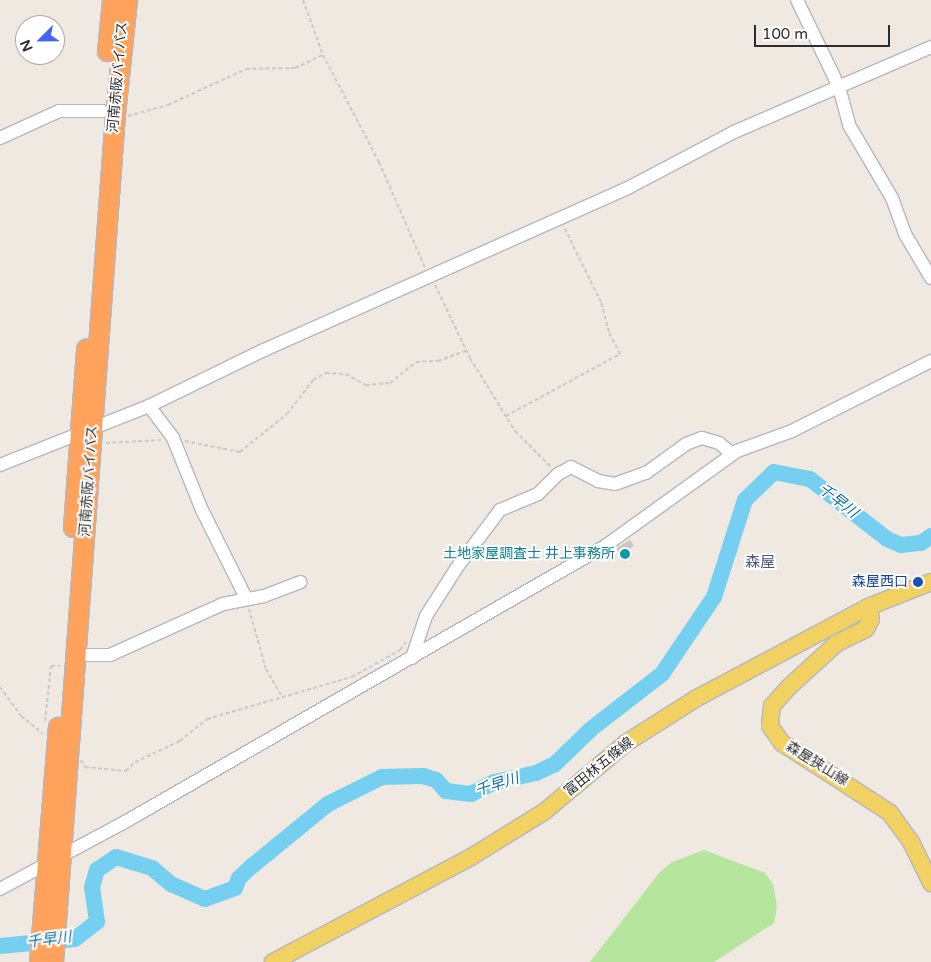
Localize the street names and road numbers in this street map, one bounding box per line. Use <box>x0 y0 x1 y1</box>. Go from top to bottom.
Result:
street label: 河南赤阪バイパス <box>105 20 131 134</box>
street label: 河南赤阪バイパス <box>77 425 101 537</box>
street label: 富田林五條線 <box>561 734 637 800</box>
street label: 森屋狭山線 <box>783 738 851 790</box>

